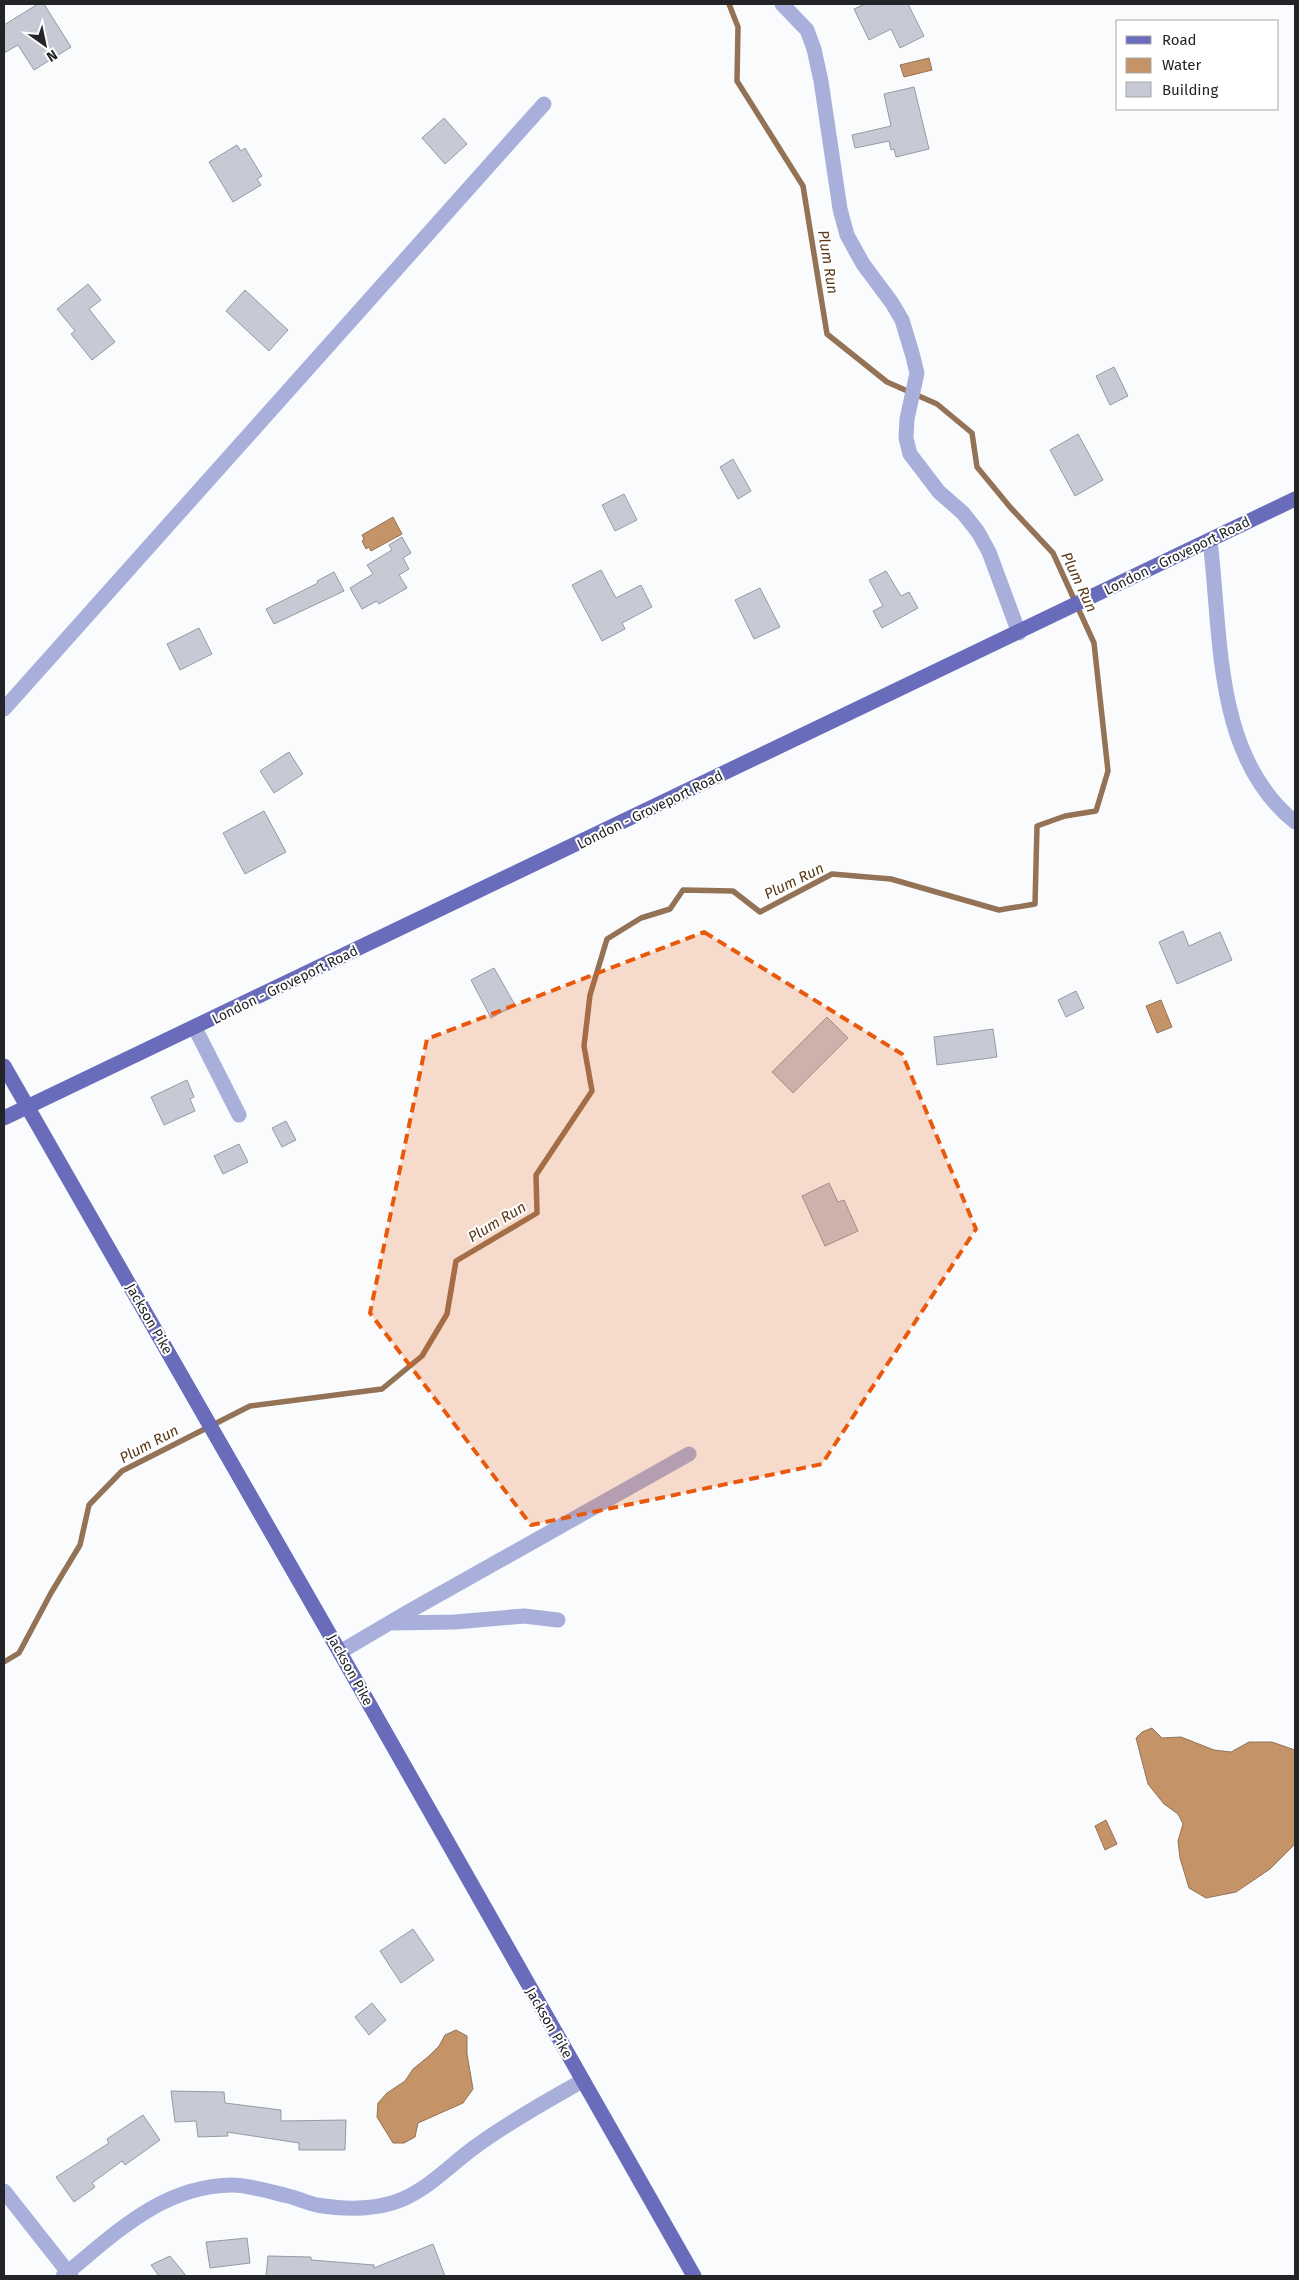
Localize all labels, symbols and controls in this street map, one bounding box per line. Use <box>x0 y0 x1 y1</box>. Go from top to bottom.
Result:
north arrow <box>20 20 70 70</box>
legend <box>1116 20 1279 110</box>
text: Road <box>1162 31 1197 49</box>
text: N <box>43 46 60 65</box>
text: Water <box>1162 56 1201 74</box>
text: Building <box>1162 81 1218 99</box>
water label: Plum Run <box>814 229 842 295</box>
street label: London - Groveport Road <box>1101 513 1253 599</box>
water label: Plum Run <box>1057 549 1101 615</box>
street label: London - Groveport Road <box>574 767 726 853</box>
water label: Plum Run <box>761 859 827 903</box>
street label: London - Groveport Road <box>209 942 361 1028</box>
water label: Plum Run <box>465 1198 529 1246</box>
street label: Jackson Pike <box>122 1281 176 1357</box>
water label: Plum Run <box>116 1421 182 1467</box>
street label: Jackson Pike <box>323 1631 377 1709</box>
street label: Jackson Pike <box>522 1985 576 2061</box>

